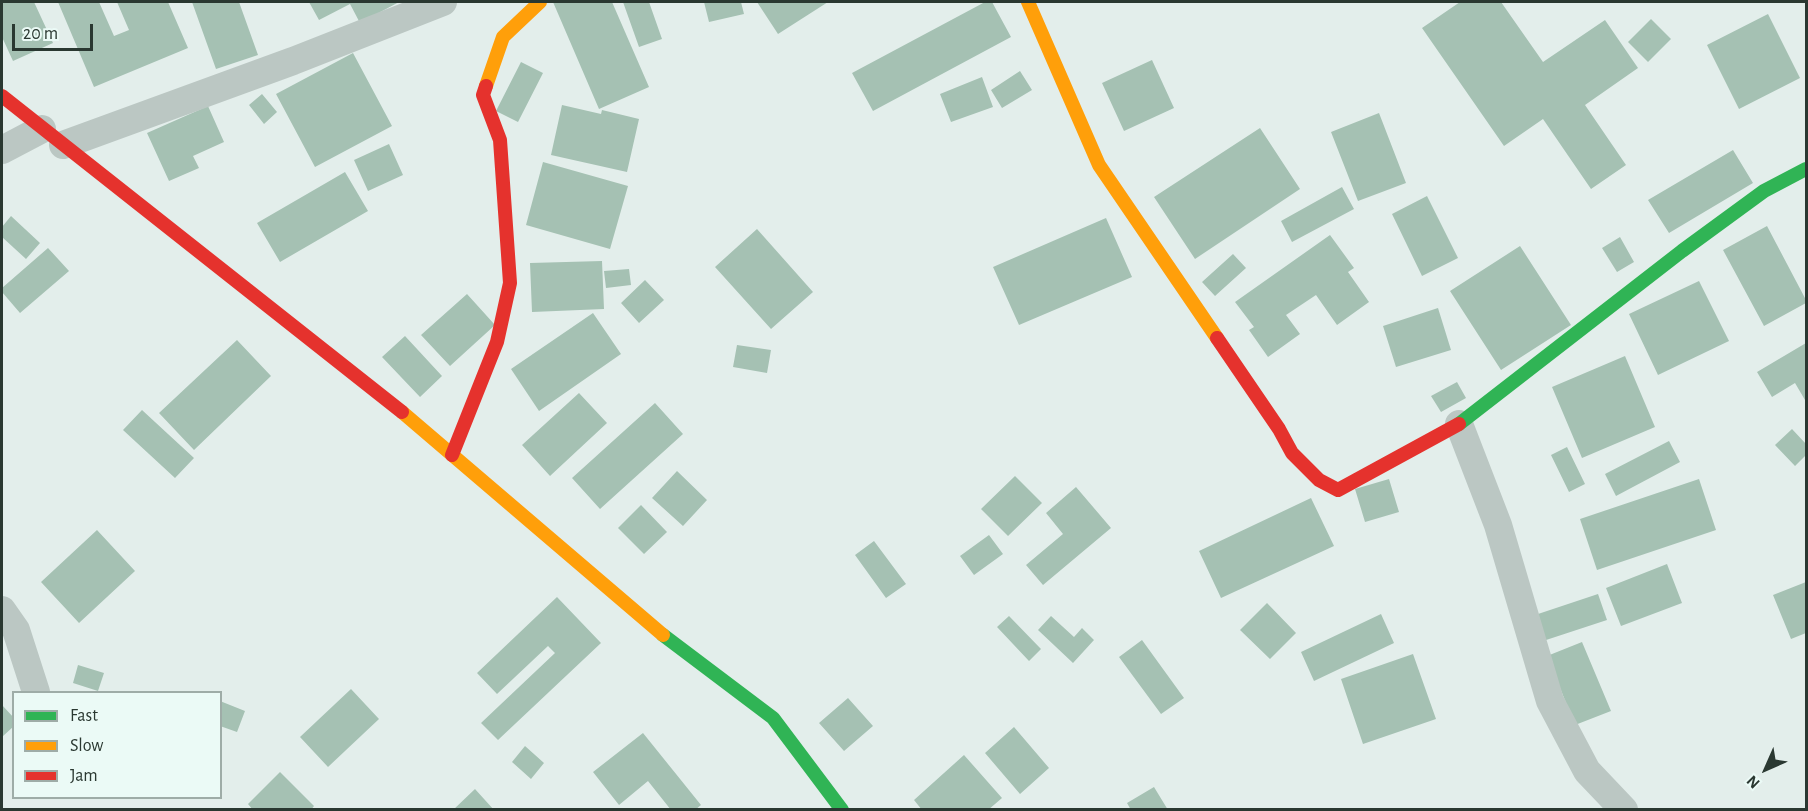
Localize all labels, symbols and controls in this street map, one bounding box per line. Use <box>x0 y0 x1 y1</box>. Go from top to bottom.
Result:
scale bar <box>15 12 96 50</box>
text: 20 m <box>23 25 58 43</box>
legend <box>12 691 222 799</box>
text: Fast <box>70 707 98 725</box>
text: Slow <box>70 737 103 755</box>
north arrow <box>1736 739 1796 799</box>
text: Jam <box>70 767 98 785</box>
text: N <box>1744 772 1763 791</box>

